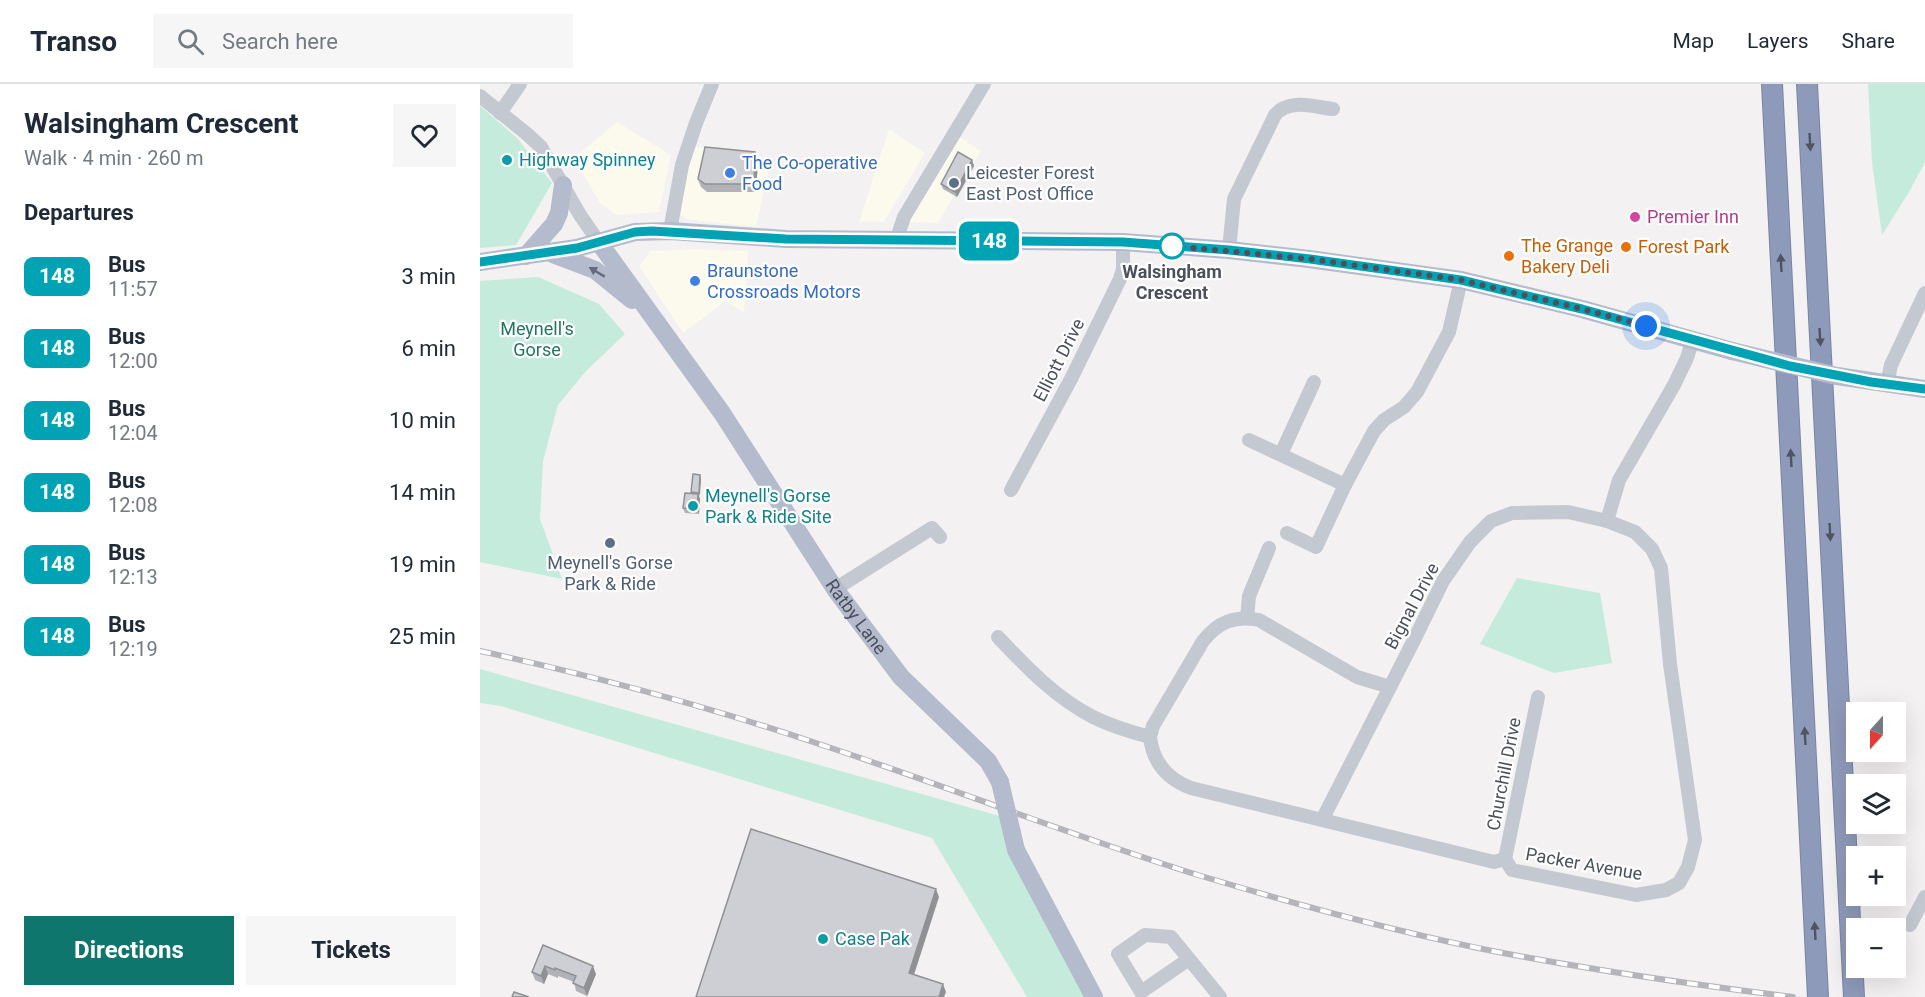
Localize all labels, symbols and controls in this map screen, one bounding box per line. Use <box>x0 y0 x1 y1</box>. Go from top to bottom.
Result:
search box <box>153 14 573 68</box>
text: Transo <box>30 25 117 58</box>
icon: search <box>174 25 207 58</box>
text: Search here <box>222 29 338 54</box>
text: Map <box>1672 29 1714 53</box>
text: Layers <box>1747 29 1808 53</box>
text: Share <box>1841 29 1895 53</box>
button: heart <box>393 104 456 167</box>
text: Walsingham Crescent <box>24 107 299 140</box>
one-way arrow <box>1805 133 1814 152</box>
text: Walk · 4 min · 260 m <box>24 146 203 170</box>
place label: Highway Spinney <box>519 149 656 170</box>
place label: The Co-operative Food <box>742 152 878 194</box>
marker: Highway Spinney <box>500 153 514 167</box>
place label: Leicester Forest East Post Office <box>966 162 1095 204</box>
marker: The Co-operative Food <box>723 166 737 180</box>
marker: Leicester Forest East Post Office <box>947 176 961 190</box>
text: Departures <box>24 200 134 225</box>
place label: Premier Inn <box>1647 206 1739 227</box>
marker: Premier Inn <box>1628 210 1642 224</box>
line badge: 148 <box>954 222 1024 260</box>
text: 148 <box>971 229 1007 253</box>
marker: Walsingham Crescent <box>1159 233 1185 259</box>
place label: The Grange Bakery Deli <box>1521 235 1613 277</box>
place label: Forest Park <box>1638 236 1730 257</box>
marker: Forest Park <box>1619 240 1633 254</box>
marker: The Grange Bakery Deli <box>1502 249 1516 263</box>
text: Bus <box>108 252 146 277</box>
one-way arrow <box>1777 253 1786 272</box>
place label: Braunstone Crossroads Motors <box>707 260 861 302</box>
place label: Walsingham Crescent <box>1122 261 1222 303</box>
text: 148 <box>39 264 75 288</box>
text: 3 min <box>401 264 456 289</box>
one-way arrow <box>588 267 605 278</box>
marker: Braunstone Crossroads Motors <box>688 274 702 288</box>
text: 11:57 <box>108 277 158 301</box>
your location <box>1631 311 1661 341</box>
street label: Elliott Drive <box>1029 315 1088 405</box>
park label: Meynell's Gorse <box>500 318 574 360</box>
text: Bus <box>108 324 146 349</box>
one-way arrow <box>1815 328 1824 347</box>
text: 148 <box>39 336 75 360</box>
text: 6 min <box>401 336 456 361</box>
text: 12:00 <box>108 349 158 373</box>
text: Bus <box>108 396 146 421</box>
text: 148 <box>39 408 75 432</box>
text: 10 min <box>389 408 456 433</box>
text: 12:04 <box>108 421 158 445</box>
one-way arrow <box>1786 448 1795 467</box>
text: Bus <box>108 468 146 493</box>
text: 148 <box>39 480 75 504</box>
text: 14 min <box>389 480 456 505</box>
place label: Meynell's Gorse Park & Ride Site <box>705 485 832 527</box>
text: 12:08 <box>108 493 158 517</box>
marker: Meynell's Gorse Park & Ride Site <box>686 499 700 513</box>
one-way arrow <box>1825 522 1834 541</box>
marker: Meynell's Gorse Park & Ride <box>603 536 617 550</box>
text: Bus <box>108 540 146 565</box>
text: 148 <box>39 552 75 576</box>
text: 19 min <box>389 552 456 577</box>
place label: Meynell's Gorse Park & Ride <box>547 552 673 594</box>
street label: Bignal Drive <box>1380 559 1443 653</box>
text: 12:13 <box>108 565 158 589</box>
street label: Ratby Lane <box>821 575 891 658</box>
text: Bus <box>108 612 146 637</box>
text: 148 <box>39 624 75 648</box>
text: 25 min <box>389 624 456 649</box>
text: 12:19 <box>108 637 158 661</box>
north arrow <box>1846 702 1906 762</box>
map controls <box>1846 702 1906 978</box>
street label: Churchill Drive <box>1482 716 1525 832</box>
one-way arrow <box>1800 727 1809 746</box>
button: layers <box>1846 774 1906 834</box>
street label: Packer Avenue <box>1524 843 1644 884</box>
button: + <box>1846 846 1906 906</box>
button: Directions <box>24 916 234 985</box>
button: Tickets <box>246 916 456 985</box>
button: − <box>1846 918 1906 978</box>
one-way arrow <box>1810 921 1819 940</box>
place label: Case Pak <box>835 928 911 949</box>
marker: Case Pak <box>816 932 830 946</box>

